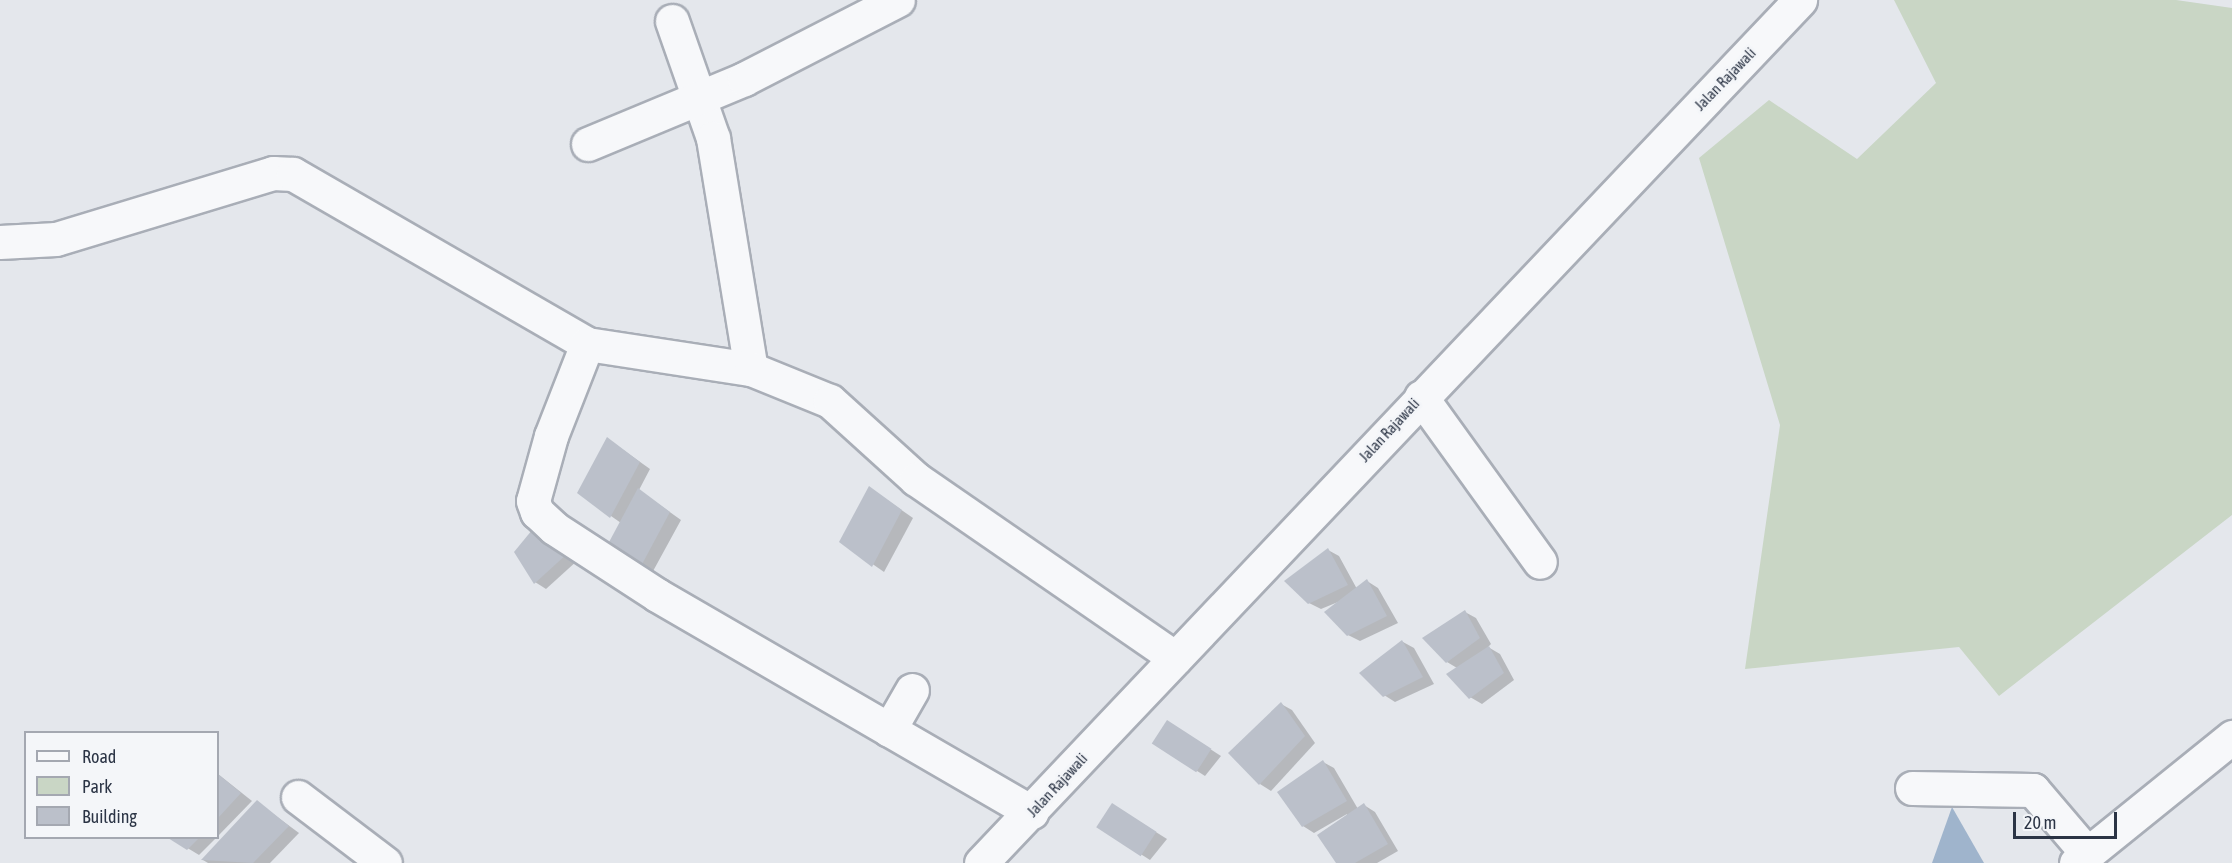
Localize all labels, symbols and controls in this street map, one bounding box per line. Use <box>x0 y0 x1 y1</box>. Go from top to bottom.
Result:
street label: Jalan Rajawali <box>1691 44 1759 114</box>
street label: Jalan Rajawali <box>1355 395 1423 465</box>
legend <box>24 731 219 839</box>
text: Road <box>82 746 116 767</box>
street label: Jalan Rajawali <box>1023 750 1091 820</box>
text: Park <box>82 776 112 797</box>
scale bar <box>2016 800 2120 838</box>
text: Building <box>82 806 137 827</box>
text: 20 m <box>2024 812 2056 833</box>

